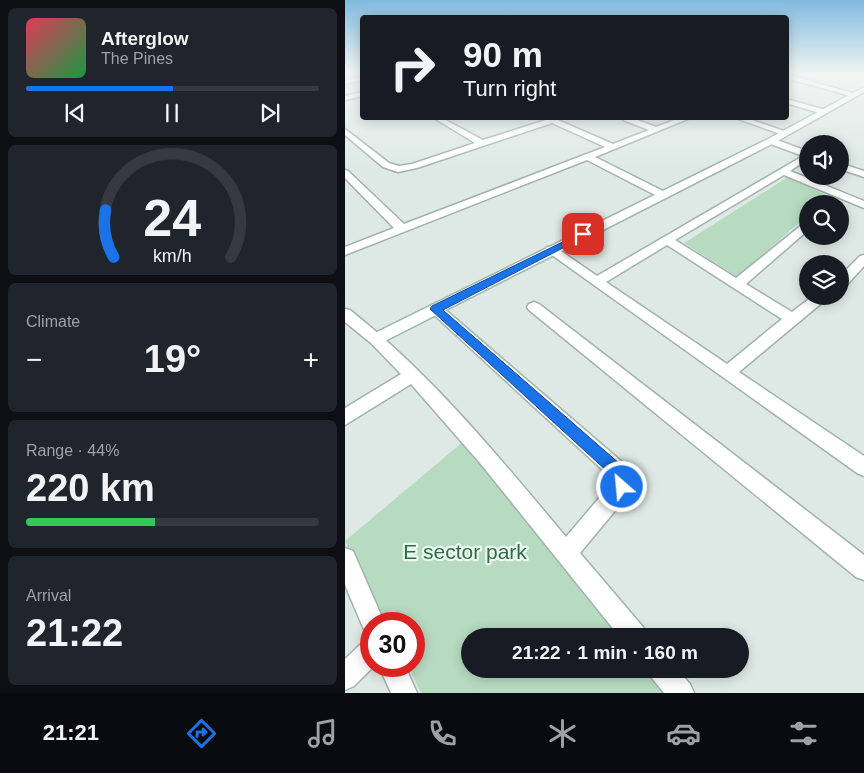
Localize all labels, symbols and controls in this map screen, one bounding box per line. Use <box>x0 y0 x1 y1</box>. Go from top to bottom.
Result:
text: Afterglow <box>101 28 189 49</box>
icon: right <box>380 35 445 100</box>
text: 90 m <box>463 35 543 74</box>
text: The Pines <box>101 50 173 67</box>
text: Turn right <box>463 76 556 101</box>
icon: previous <box>61 99 89 127</box>
icon: pause <box>158 99 186 127</box>
icon: next <box>256 99 284 127</box>
map controls <box>799 135 849 305</box>
button: sound <box>799 135 849 185</box>
text: 24 <box>144 189 201 247</box>
button: search <box>799 195 849 245</box>
pin <box>562 213 604 255</box>
icon: arrive <box>569 220 597 248</box>
text: km/h <box>153 246 192 266</box>
button: layers <box>799 255 849 305</box>
text: Climate <box>26 313 80 330</box>
text: 19° <box>144 338 201 380</box>
text: − <box>26 344 42 375</box>
text: + <box>303 344 319 375</box>
text: Range · 44% <box>26 442 119 459</box>
position arrow <box>595 460 647 512</box>
text: 220 km <box>26 467 155 509</box>
park label: E sector park <box>403 540 527 563</box>
text: Arrival <box>26 587 71 604</box>
text: 21:22 <box>26 612 123 654</box>
speed limit sign: 30 <box>360 612 425 677</box>
text: 21:22 · 1 min · 160 m <box>512 642 698 663</box>
icon: directions <box>184 716 219 751</box>
icon: music <box>305 716 340 751</box>
icon: phone <box>425 716 460 751</box>
icon: climate <box>545 716 580 751</box>
icon: car <box>666 716 701 751</box>
icon: filters <box>786 716 821 751</box>
text: 21:21 <box>43 720 99 745</box>

